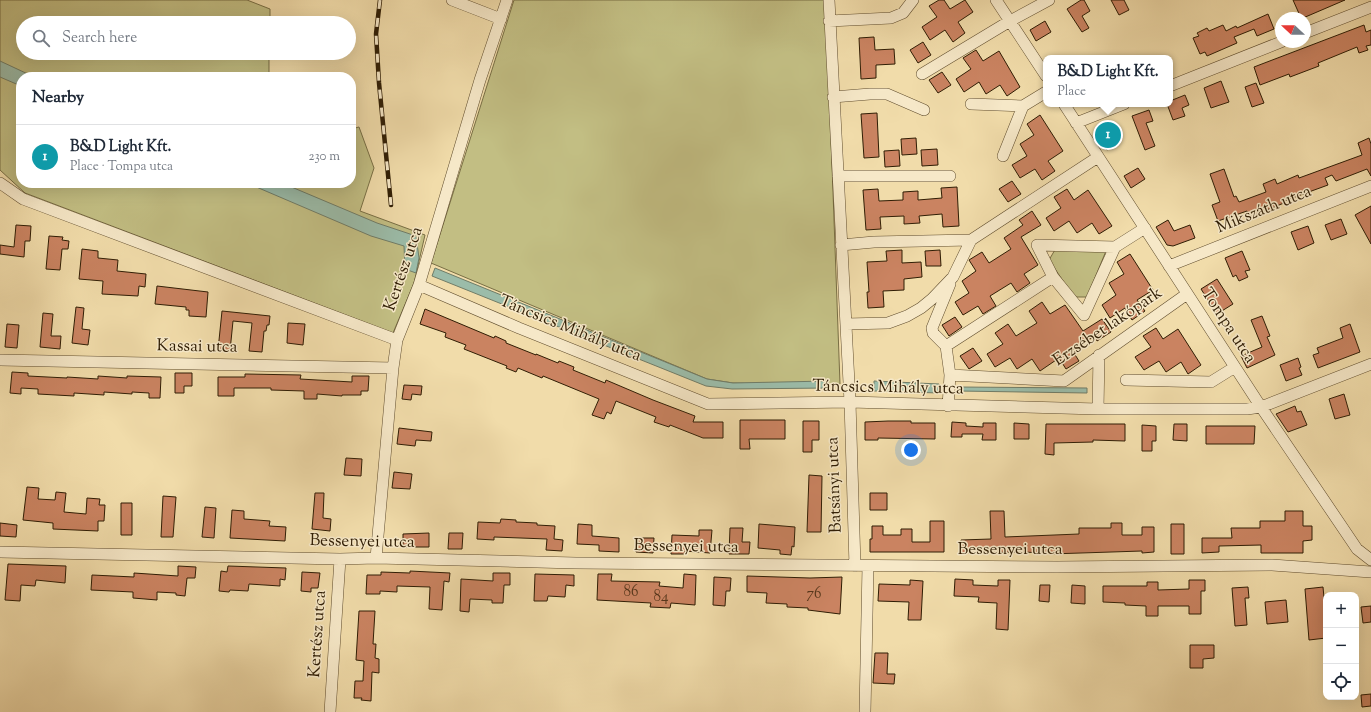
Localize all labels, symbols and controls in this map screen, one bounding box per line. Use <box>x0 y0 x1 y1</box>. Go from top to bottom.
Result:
north arrow <box>1275 12 1311 48</box>
search box <box>16 16 356 60</box>
icon: search <box>30 27 52 49</box>
text: Search here <box>62 28 137 49</box>
popup <box>1043 55 1173 107</box>
text: B&D Light Kft. <box>1057 62 1159 83</box>
text: Place <box>1057 83 1086 101</box>
text: Nearby <box>32 86 84 110</box>
pin: 1 <box>1095 120 1121 150</box>
text: B&D Light Kft. <box>70 137 171 158</box>
text: 1 <box>43 148 47 166</box>
text: 230 m <box>308 148 340 166</box>
text: Place · Tompa utca <box>70 158 173 176</box>
street label: Mikszáth utca <box>1213 180 1315 240</box>
street label: Kertész utca <box>378 224 430 314</box>
street label: Erzsébet lakópark <box>1049 281 1167 373</box>
street label: Tompa utca <box>1195 284 1261 369</box>
street label: Táncsics Mihály utca <box>495 290 645 369</box>
street label: Kassai utca <box>156 334 238 360</box>
street label: Táncsics Mihály utca <box>812 375 964 401</box>
street label: Batsányi utca <box>821 436 849 534</box>
your location <box>901 440 921 460</box>
street label: Bessenyei utca <box>309 529 415 555</box>
street label: Bessenyei utca <box>633 534 739 560</box>
street label: Bessenyei utca <box>957 538 1063 562</box>
house number: 86 <box>624 582 638 603</box>
house number: 76 <box>807 584 821 605</box>
house number: 84 <box>654 587 669 608</box>
street label: Kertész utca <box>303 589 333 678</box>
map controls <box>1323 592 1359 700</box>
button: + <box>1323 592 1359 628</box>
button: − <box>1323 628 1359 664</box>
button: locate <box>1323 664 1359 700</box>

